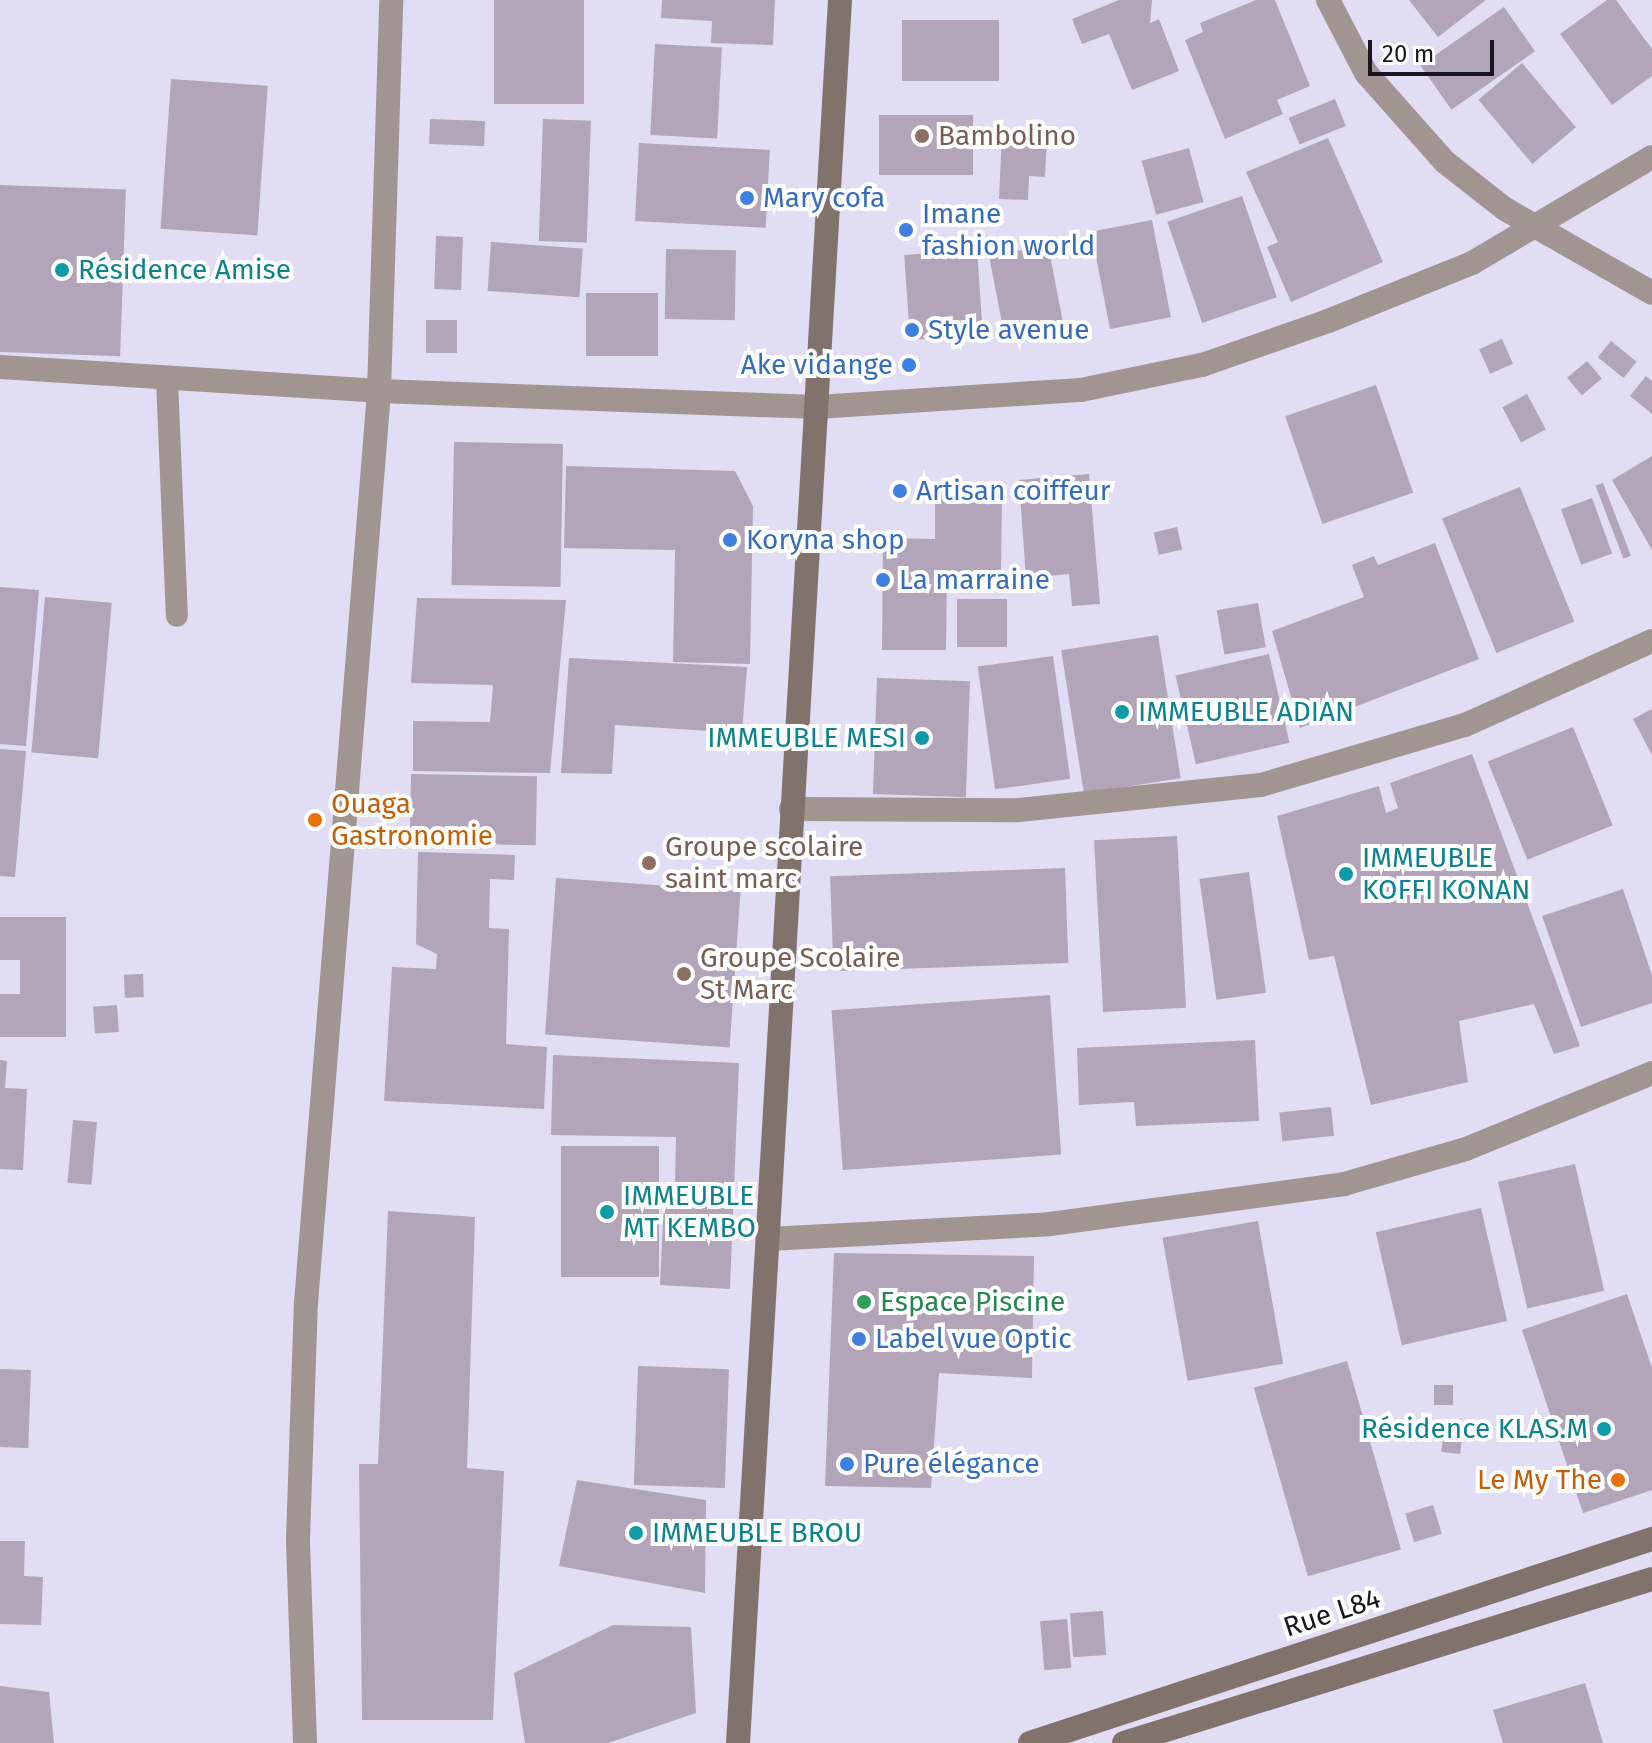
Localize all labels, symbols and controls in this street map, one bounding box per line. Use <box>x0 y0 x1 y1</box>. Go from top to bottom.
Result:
scale bar <box>1372 24 1498 74</box>
text: 20 m <box>1382 40 1434 68</box>
place label: Bambolino <box>938 119 1076 153</box>
marker: Bambolino <box>913 127 931 145</box>
place label: Mary cofa <box>763 181 885 215</box>
marker: Mary cofa <box>738 189 756 207</box>
place label: Imane fashion world <box>922 197 1095 263</box>
marker: Imane fashion world <box>897 221 915 239</box>
place label: Résidence Amise <box>78 253 291 287</box>
marker: Résidence Amise <box>53 261 71 279</box>
place label: Style avenue <box>928 313 1089 347</box>
marker: Style avenue <box>903 321 921 339</box>
place label: Ake vidange <box>741 348 893 382</box>
marker: Ake vidange <box>900 356 918 374</box>
place label: Artisan coiffeur <box>916 474 1111 508</box>
marker: Artisan coiffeur <box>891 482 909 500</box>
place label: Koryna shop <box>746 523 905 557</box>
marker: Koryna shop <box>721 531 739 549</box>
place label: La marraine <box>899 563 1050 597</box>
marker: La marraine <box>874 571 892 589</box>
place label: IMMEUBLE ADIAN <box>1138 695 1354 729</box>
marker: IMMEUBLE ADIAN <box>1113 703 1131 721</box>
place label: IMMEUBLE MESI <box>707 721 906 755</box>
marker: IMMEUBLE MESI <box>913 729 931 747</box>
place label: Ouaga Gastronomie <box>331 787 493 853</box>
marker: Ouaga Gastronomie <box>306 811 324 829</box>
place label: Groupe scolaire saint marc <box>665 830 863 896</box>
place label: IMMEUBLE KOFFI KONAN <box>1362 841 1530 907</box>
marker: Groupe scolaire saint marc <box>640 854 658 872</box>
marker: IMMEUBLE KOFFI KONAN <box>1337 865 1355 883</box>
place label: Groupe Scolaire St Marc <box>700 941 900 1007</box>
marker: Groupe Scolaire St Marc <box>675 965 693 983</box>
place label: IMMEUBLE MT KEMBO <box>623 1179 756 1245</box>
marker: IMMEUBLE MT KEMBO <box>598 1203 616 1221</box>
place label: Espace Piscine <box>880 1285 1065 1319</box>
marker: Espace Piscine <box>855 1293 873 1311</box>
place label: Label vue Optic <box>875 1322 1072 1356</box>
marker: Label vue Optic <box>850 1330 868 1348</box>
place label: Résidence KLAS.M <box>1361 1412 1588 1446</box>
marker: Résidence KLAS.M <box>1595 1420 1613 1438</box>
place label: Pure élégance <box>863 1447 1040 1481</box>
marker: Pure élégance <box>838 1455 856 1473</box>
place label: Le My The <box>1477 1463 1602 1497</box>
marker: Le My The <box>1609 1471 1627 1489</box>
place label: IMMEUBLE BROU <box>652 1516 862 1550</box>
marker: IMMEUBLE BROU <box>627 1524 645 1542</box>
street label: Rue L84 <box>1279 1582 1385 1644</box>

